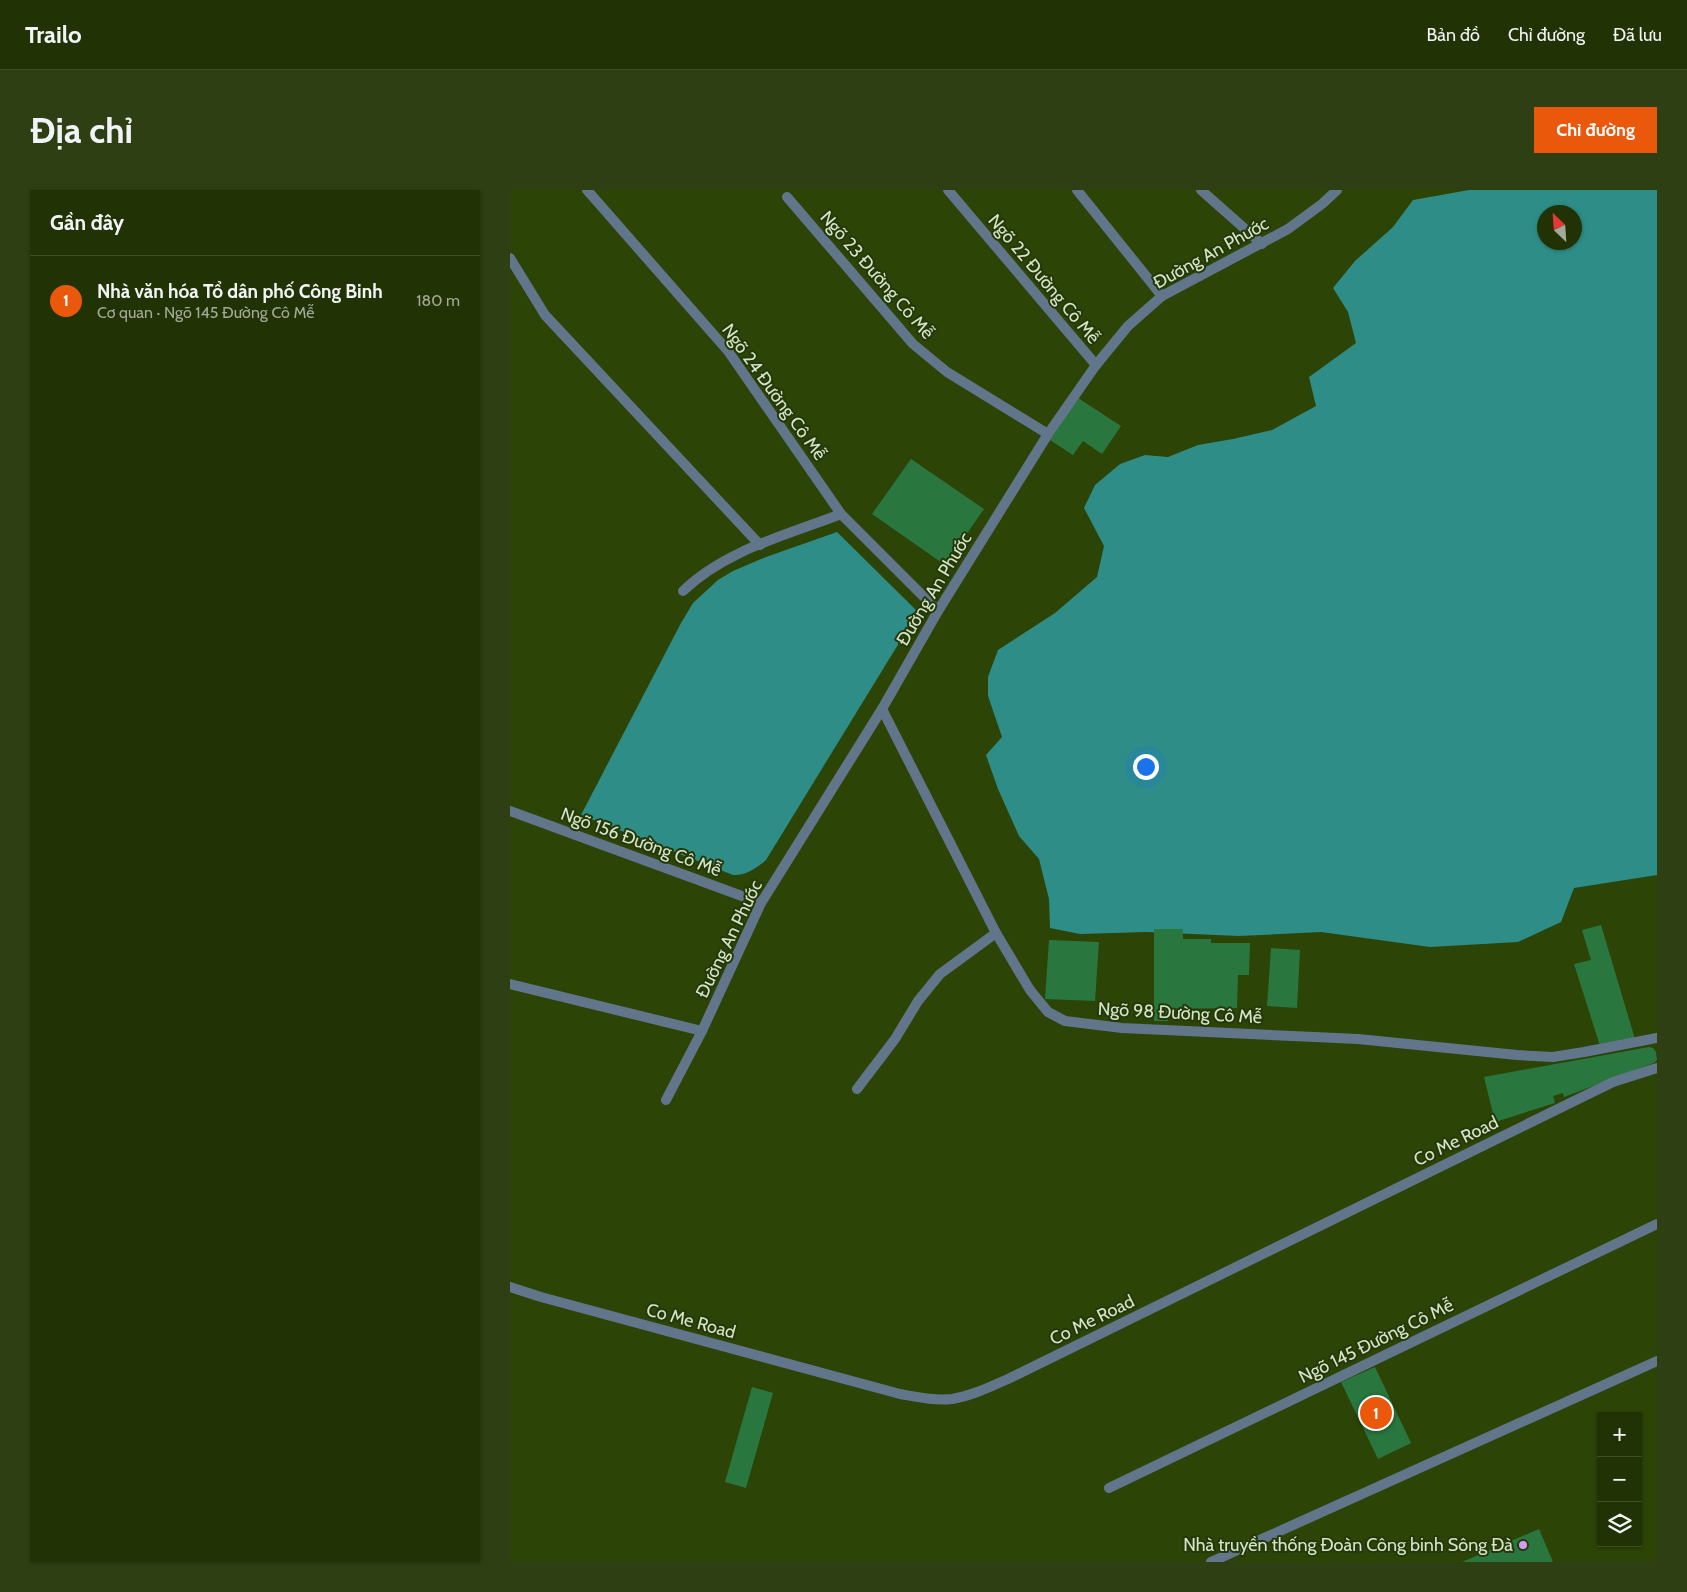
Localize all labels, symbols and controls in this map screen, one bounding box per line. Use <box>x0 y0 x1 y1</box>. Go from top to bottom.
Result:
text: Trailo <box>25 20 82 49</box>
text: Bản đồ <box>1427 24 1480 46</box>
text: Chỉ đường <box>1508 24 1585 46</box>
text: Đã lưu <box>1613 24 1662 46</box>
button: Chỉ đường <box>1534 107 1657 153</box>
text: Địa chỉ <box>30 109 133 152</box>
north arrow <box>1537 205 1582 250</box>
street label: Ngõ 23 Đường Cô Mễ <box>815 206 939 344</box>
text: Gần đây <box>50 210 124 235</box>
street label: Ngõ 22 Đường Cô Mễ <box>983 210 1105 348</box>
street label: Đường An Phước <box>1150 212 1272 294</box>
text: Nhà văn hóa Tổ dân phố Công Binh <box>97 280 383 303</box>
text: 1 <box>63 291 69 310</box>
text: 180 m <box>416 291 460 310</box>
text: Cơ quan · Ngõ 145 Đường Cô Mễ <box>97 303 314 322</box>
street label: Ngõ 24 Đường Cô Mễ <box>717 320 831 464</box>
street label: Đường An Phước <box>892 528 976 650</box>
your location <box>1133 754 1159 780</box>
street label: Ngõ 156 Đường Cô Mễ <box>558 803 724 881</box>
street label: Đường An Phước <box>691 877 767 1001</box>
street label: Ngõ 98 Đường Cô Mễ <box>1097 998 1263 1028</box>
street label: Co Me Road <box>1410 1111 1502 1171</box>
street label: Co Me Road <box>1046 1290 1138 1350</box>
street label: Ngõ 145 Đường Cô Mễ <box>1295 1294 1457 1388</box>
street label: Co Me Road <box>644 1299 738 1343</box>
pin: 1 <box>1360 1394 1392 1432</box>
map controls <box>1597 1412 1642 1547</box>
button: + <box>1597 1412 1642 1457</box>
button: − <box>1597 1457 1642 1502</box>
button: layers <box>1597 1502 1642 1547</box>
place label: Nhà truyền thống Đoàn Công binh Sông Đà <box>1183 1534 1513 1556</box>
marker: Nhà truyền thống Đoàn Công binh Sông Đà <box>1517 1539 1529 1551</box>

